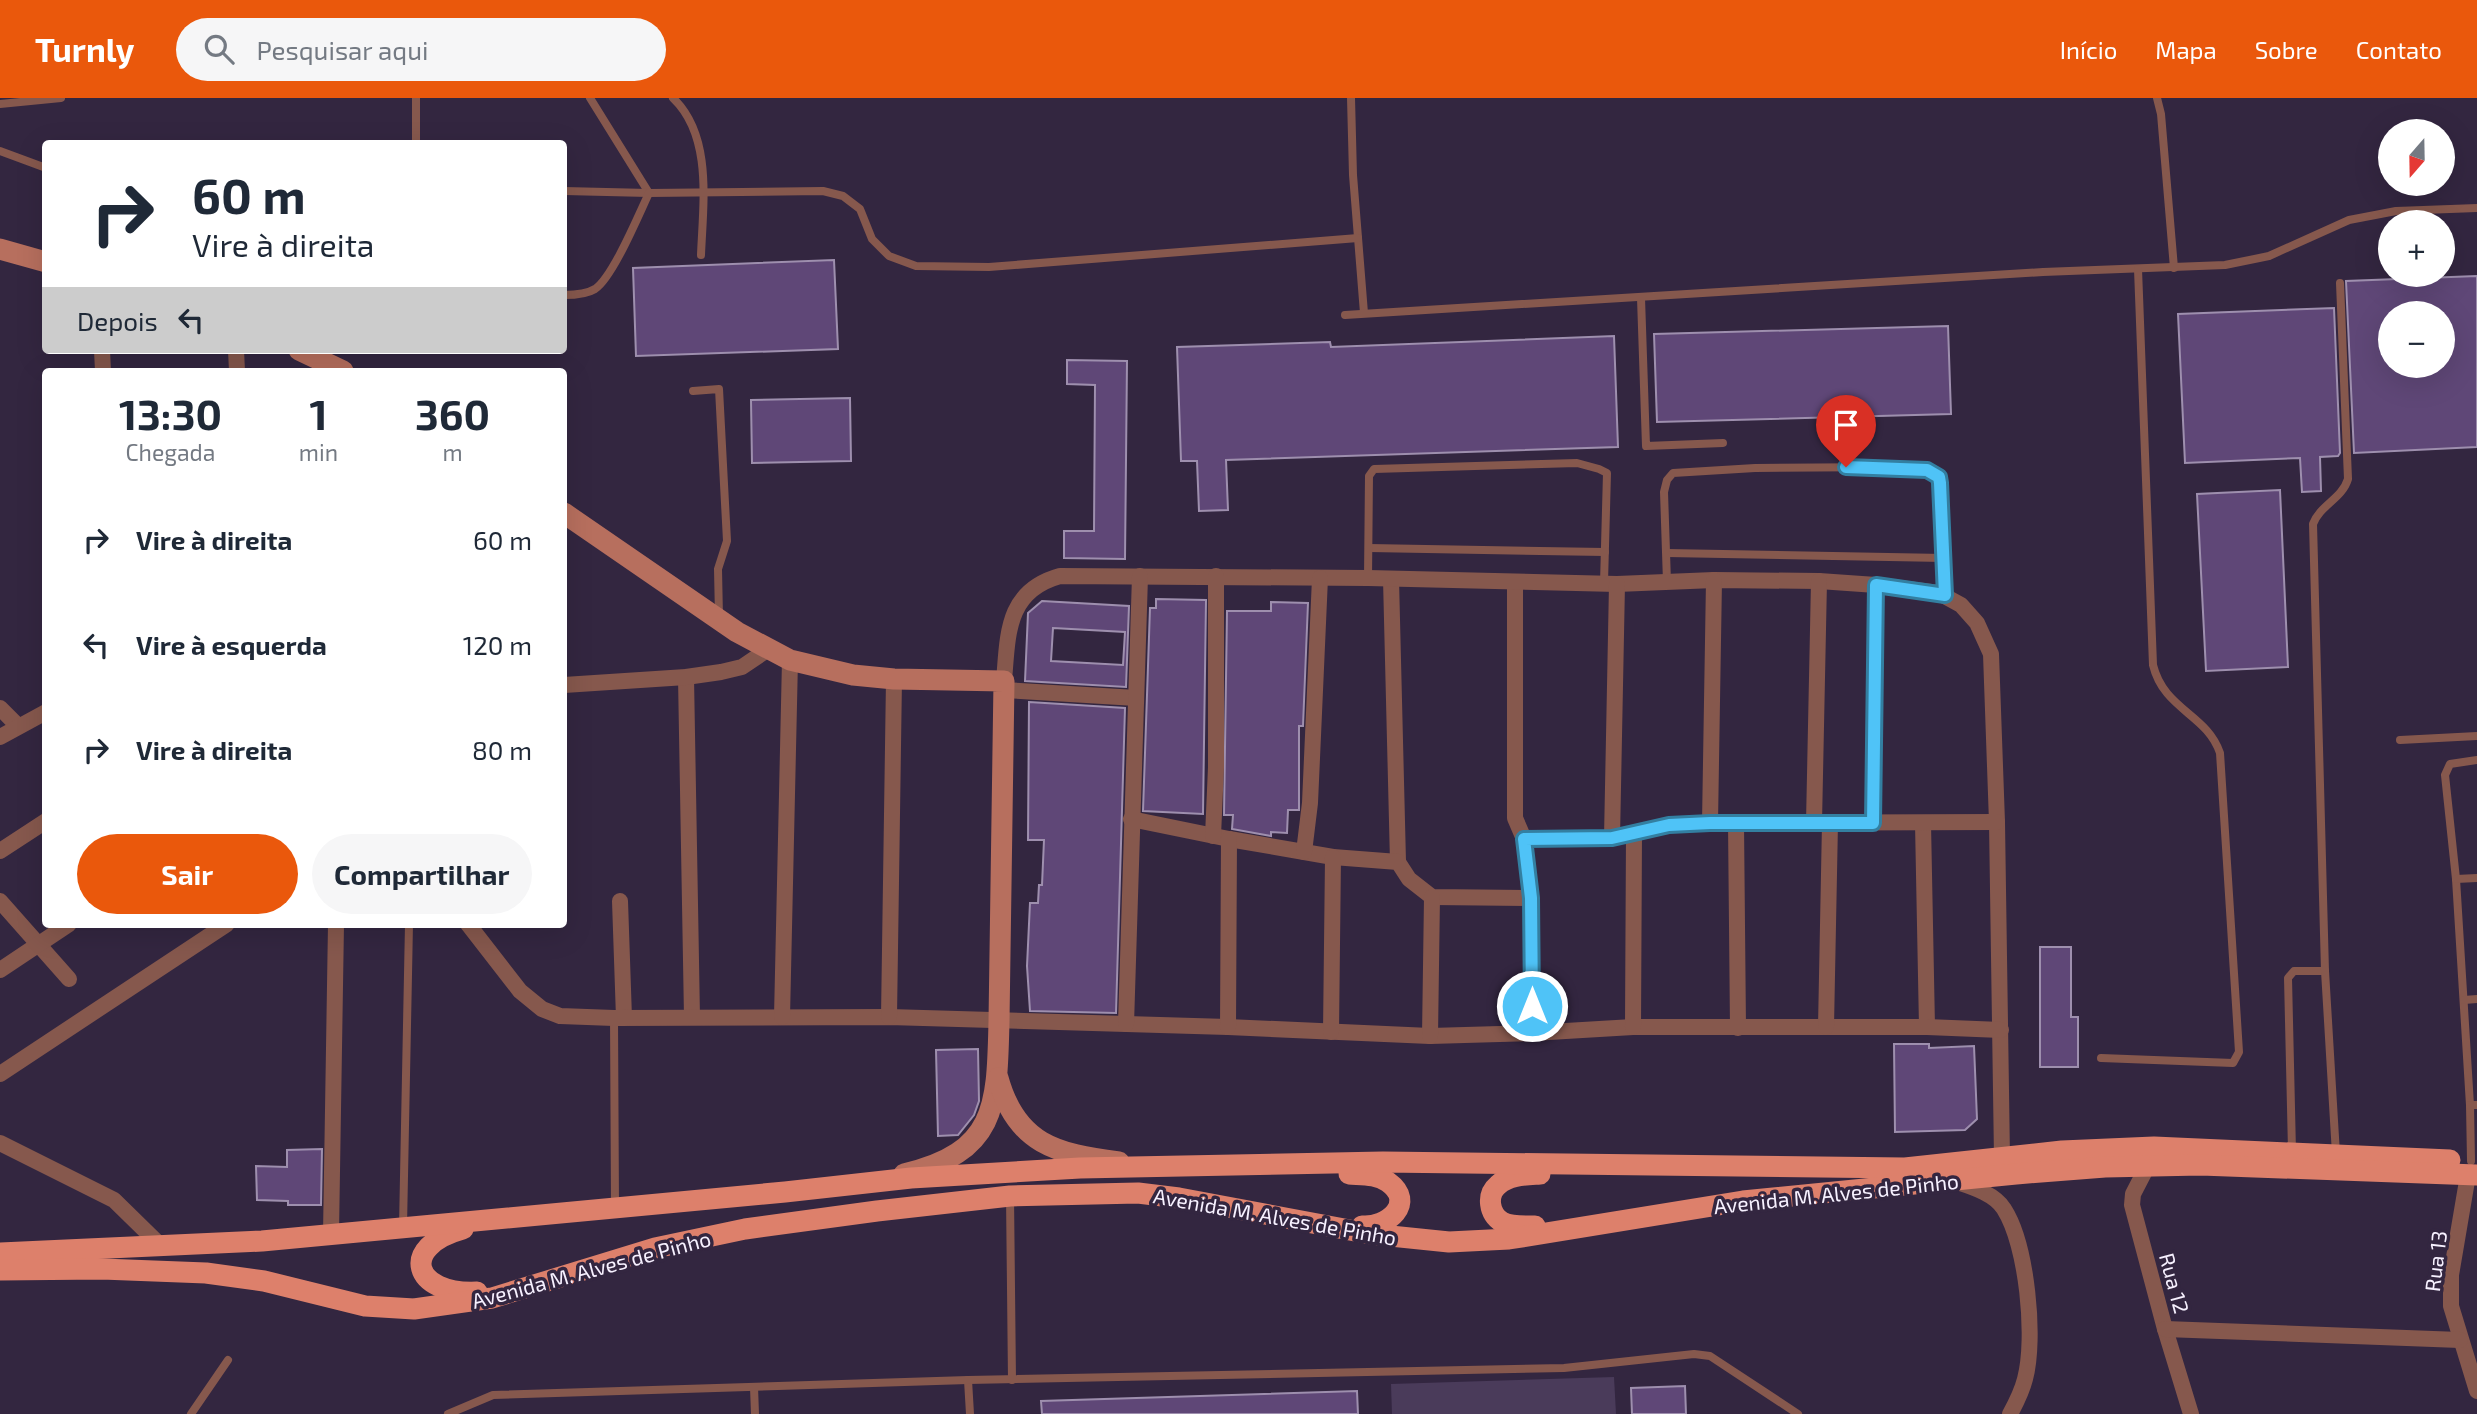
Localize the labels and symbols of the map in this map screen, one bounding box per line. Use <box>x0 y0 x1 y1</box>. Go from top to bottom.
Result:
north arrow <box>2378 119 2455 196</box>
pin <box>1816 395 1876 467</box>
position arrow <box>1495 969 1569 1043</box>
street label: Avenida M. Alves de Pinho <box>1712 1168 1960 1218</box>
street label: Avenida M. Alves de Pinho <box>1152 1182 1398 1250</box>
street label: Avenida M. Alves de Pinho <box>469 1225 713 1313</box>
street label: Rua 13 <box>2419 1229 2451 1293</box>
street label: Rua 12 <box>2155 1250 2195 1316</box>

